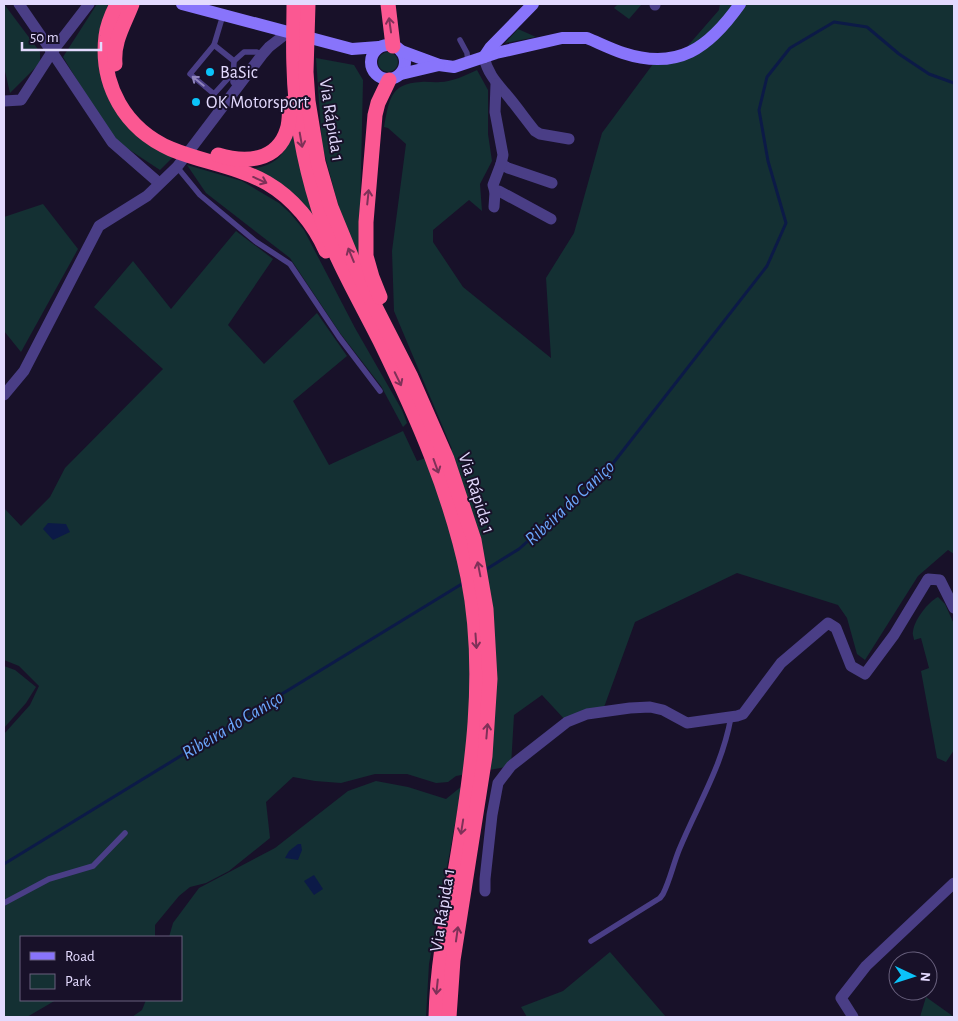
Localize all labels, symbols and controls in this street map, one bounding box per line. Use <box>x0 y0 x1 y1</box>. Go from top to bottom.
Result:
one-way arrow <box>385 17 395 33</box>
scale bar <box>22 20 101 52</box>
text: 50 m <box>30 30 59 45</box>
place label: BaSic <box>220 64 258 82</box>
marker: BaSic <box>204 66 216 78</box>
one-way arrow <box>192 76 205 87</box>
street label: Via Rápida 1 <box>316 77 346 163</box>
place label: OK Motorsport <box>206 94 309 112</box>
marker: OK Motorsport <box>190 96 202 108</box>
one-way arrow <box>297 132 307 148</box>
one-way arrow <box>252 176 267 185</box>
one-way arrow <box>363 190 373 206</box>
one-way arrow <box>345 248 355 263</box>
one-way arrow <box>393 372 403 387</box>
street label: Via Rápida 1 <box>455 451 498 536</box>
water label: Ribeira do Caniço <box>522 457 619 549</box>
one-way arrow <box>432 458 441 473</box>
one-way arrow <box>474 562 484 578</box>
one-way arrow <box>471 633 480 649</box>
water label: Ribeira do Caniço <box>179 687 287 763</box>
one-way arrow <box>483 723 492 739</box>
one-way arrow <box>456 818 466 834</box>
street label: Via Rápida 1 <box>428 867 458 953</box>
one-way arrow <box>452 926 462 942</box>
legend <box>20 936 182 1001</box>
text: Road <box>65 949 95 964</box>
north arrow <box>888 951 938 1001</box>
text: N <box>918 971 932 982</box>
text: Park <box>65 974 91 989</box>
one-way arrow <box>433 979 442 995</box>

